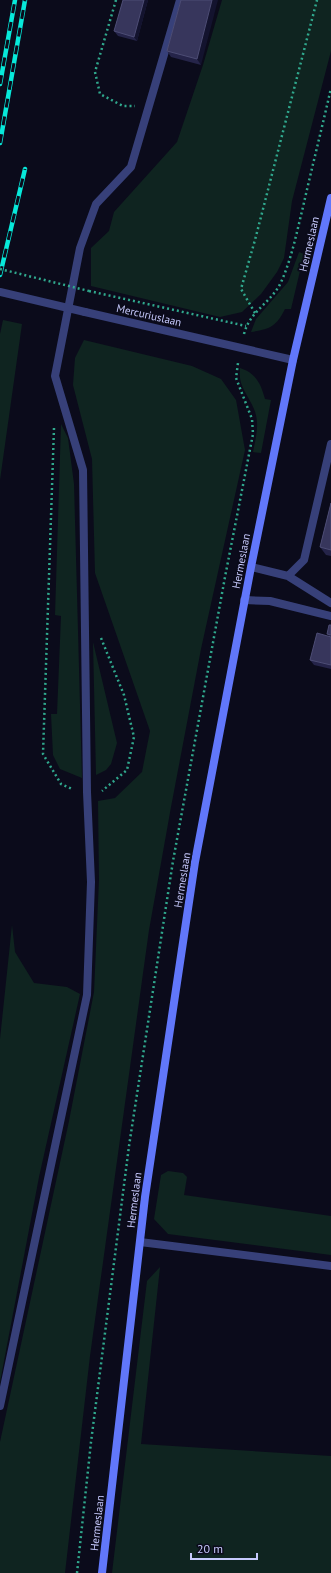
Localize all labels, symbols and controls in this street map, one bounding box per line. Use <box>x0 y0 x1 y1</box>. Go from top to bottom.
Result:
street label: Hermeslaan <box>296 215 322 273</box>
street label: Mercuriuslaan <box>115 301 183 329</box>
street label: Hermeslaan <box>229 532 253 590</box>
street label: Hermeslaan <box>171 851 193 909</box>
street label: Hermeslaan <box>124 1171 144 1229</box>
street label: Hermeslaan <box>87 1494 107 1552</box>
scale bar <box>191 1535 257 1561</box>
text: 20 m <box>197 1541 223 1556</box>

